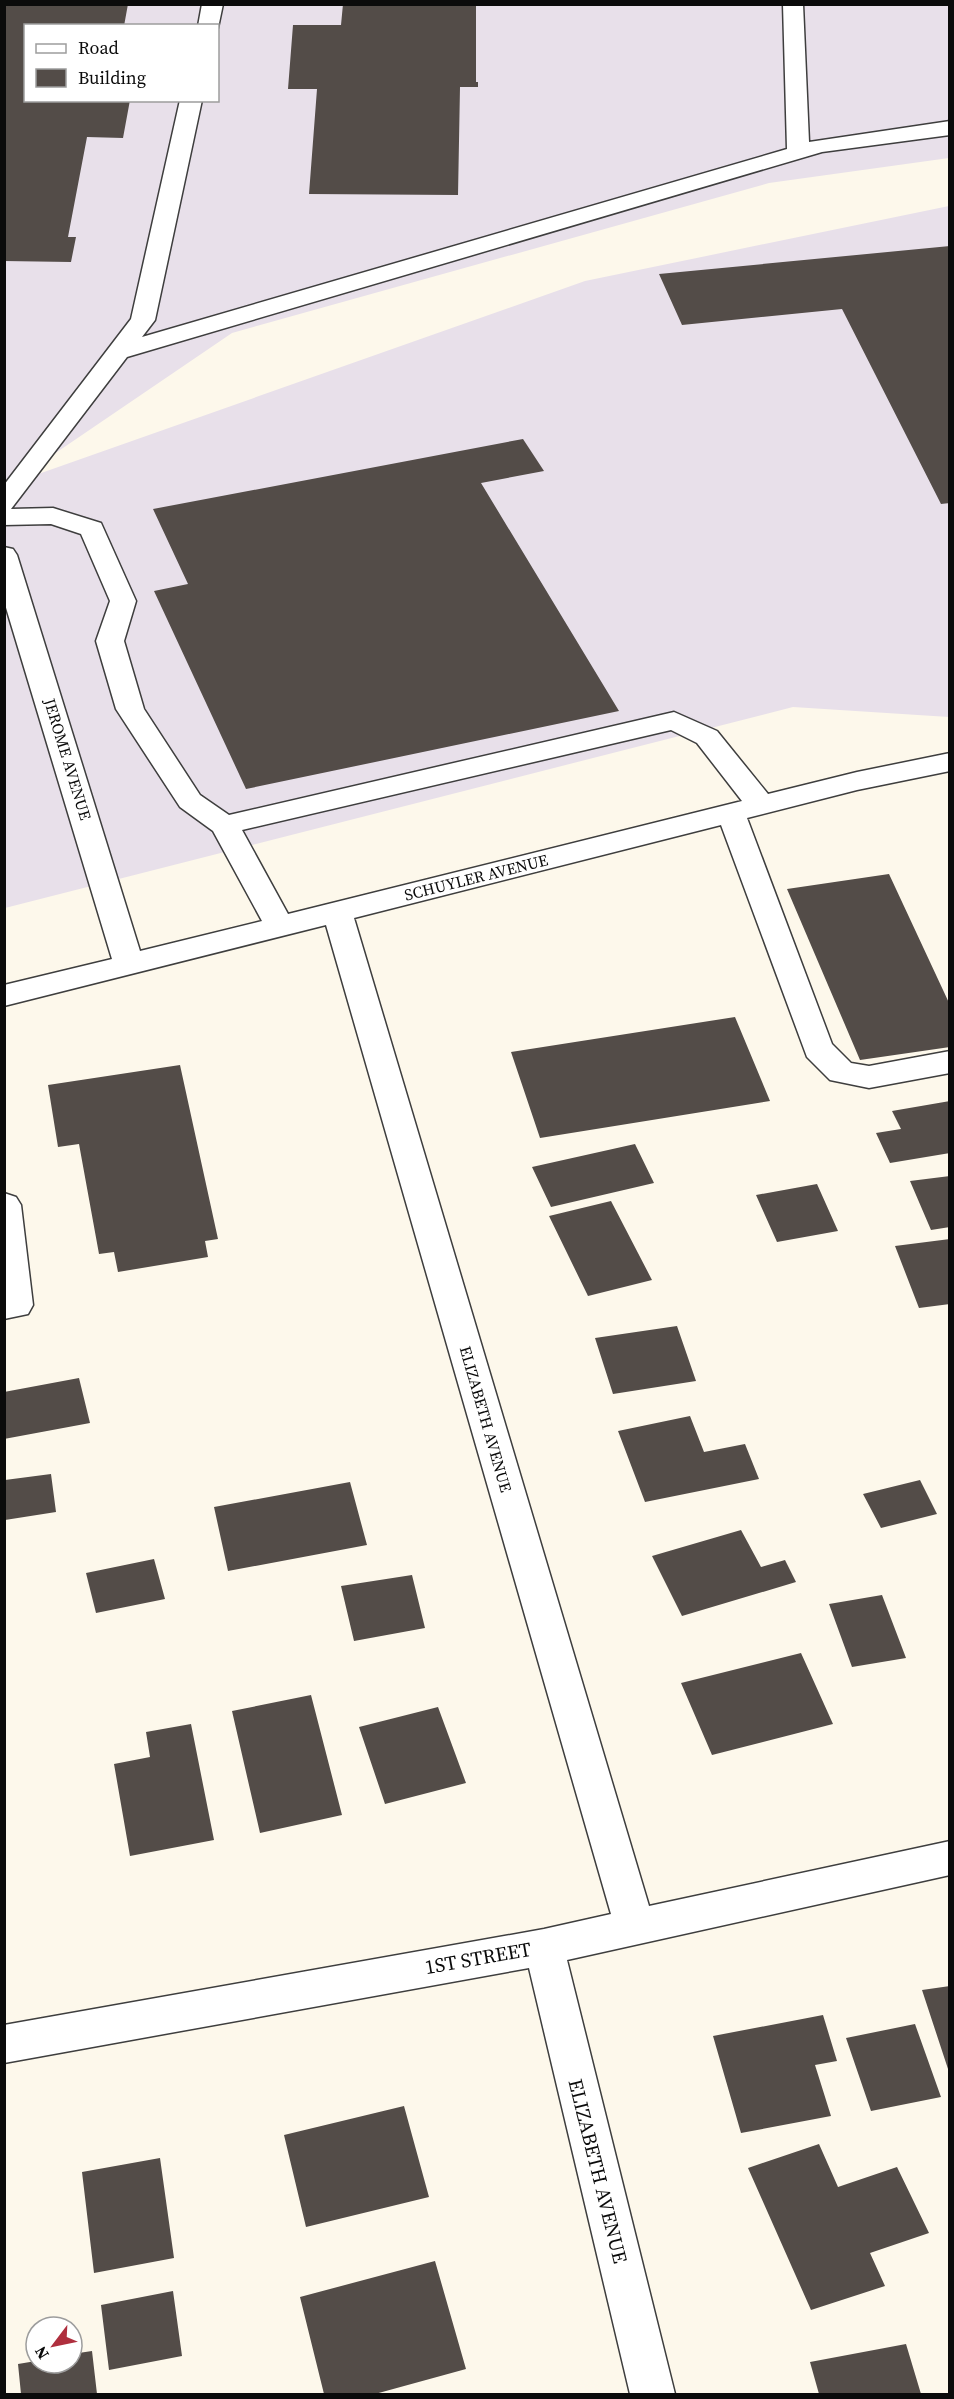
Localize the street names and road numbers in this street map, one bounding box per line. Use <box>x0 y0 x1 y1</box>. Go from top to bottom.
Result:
street label: JEROME AVENUE <box>39 694 97 823</box>
street label: SCHUYLER AVENUE <box>402 848 551 906</box>
street label: ELIZABETH AVENUE <box>455 1343 517 1495</box>
street label: 1ST STREET <box>423 1935 533 1981</box>
street label: ELIZABETH AVENUE <box>562 2076 634 2266</box>

